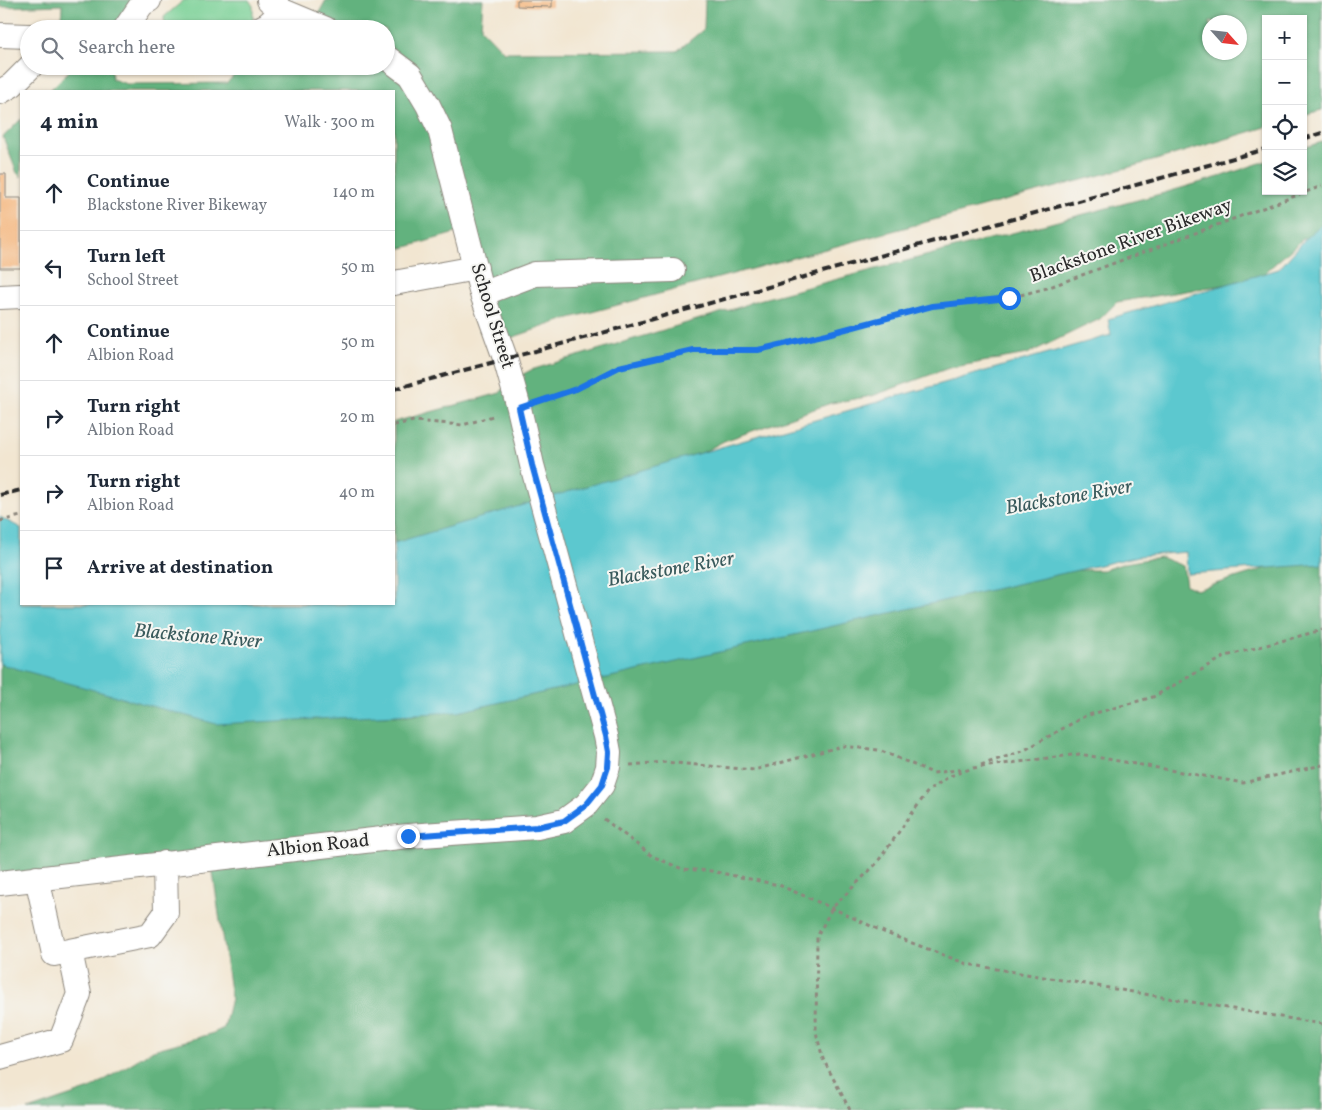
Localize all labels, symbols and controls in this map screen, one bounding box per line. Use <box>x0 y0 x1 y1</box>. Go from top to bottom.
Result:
north arrow <box>1202 15 1247 60</box>
map controls <box>1262 15 1307 195</box>
button: + <box>1262 15 1307 60</box>
search box <box>20 20 395 75</box>
icon: search <box>38 34 66 62</box>
text: Search here <box>78 35 175 61</box>
button: − <box>1262 60 1307 105</box>
button: locate <box>1262 105 1307 150</box>
text: 4 min <box>40 108 99 137</box>
text: Walk · 300 m <box>284 112 375 134</box>
button: layers <box>1262 150 1307 195</box>
text: Continue <box>87 169 170 195</box>
icon: ahead <box>40 179 68 207</box>
text: 140 m <box>333 182 375 204</box>
street label: Blackstone River Bikeway <box>1026 192 1236 290</box>
text: Blackstone River Bikeway <box>87 195 267 217</box>
text: Turn left <box>87 244 166 270</box>
icon: left <box>40 254 68 282</box>
text: 50 m <box>341 257 375 279</box>
street label: School Street <box>464 260 520 372</box>
text: School Street <box>87 270 179 292</box>
route start <box>998 287 1021 310</box>
text: Continue <box>87 319 170 345</box>
icon: ahead <box>40 329 68 357</box>
text: 50 m <box>341 332 375 354</box>
text: Albion Road <box>87 345 174 367</box>
text: Turn right <box>87 394 180 420</box>
icon: right <box>40 404 68 432</box>
text: 20 m <box>340 407 375 429</box>
text: Albion Road <box>87 420 174 442</box>
text: Turn right <box>87 469 180 495</box>
water label: Blackstone River <box>1003 473 1135 523</box>
icon: right <box>40 479 68 507</box>
text: 40 m <box>339 482 375 504</box>
text: Albion Road <box>87 495 174 517</box>
water label: Blackstone River <box>605 545 737 595</box>
icon: arrive <box>40 554 68 582</box>
text: Arrive at destination <box>87 555 273 581</box>
water label: Blackstone River <box>133 617 264 657</box>
route end <box>397 825 420 848</box>
street label: Albion Road <box>265 828 371 864</box>

